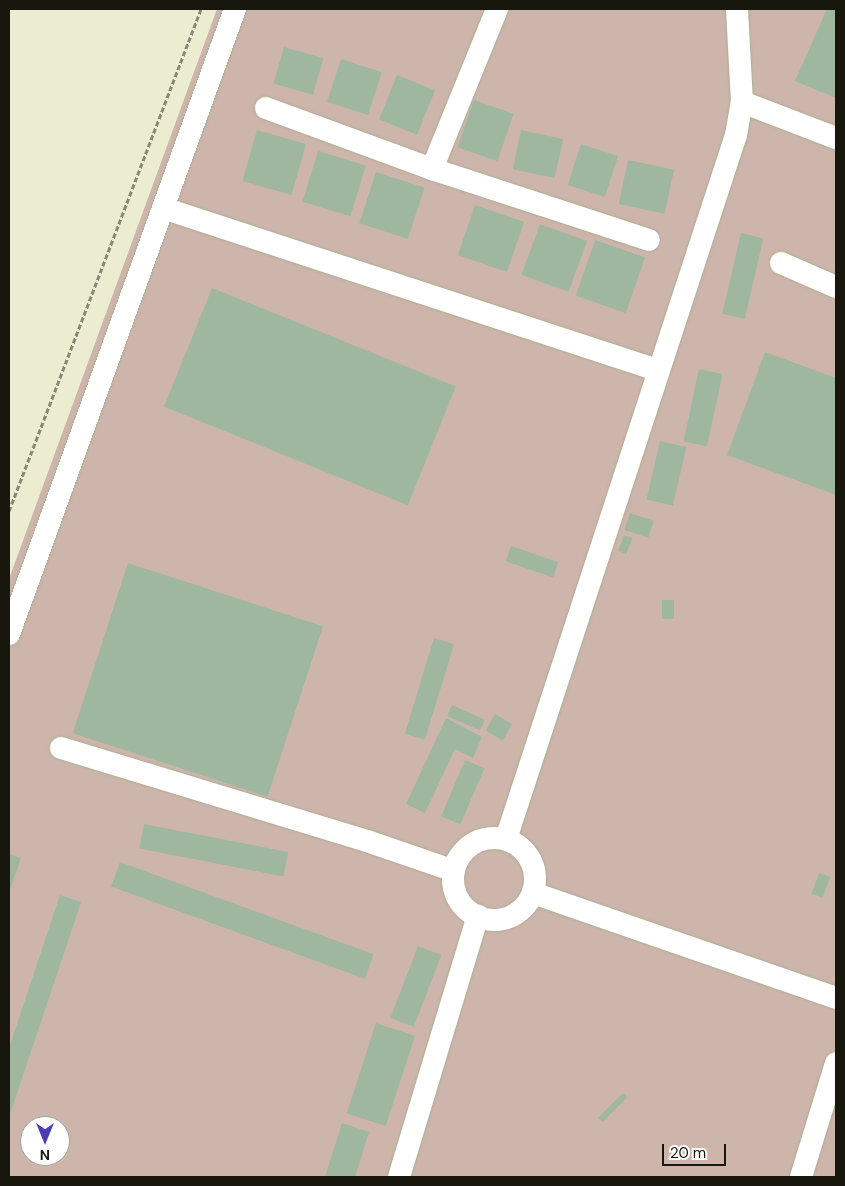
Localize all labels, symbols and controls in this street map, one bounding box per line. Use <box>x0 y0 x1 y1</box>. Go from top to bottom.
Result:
north arrow <box>20 1116 70 1166</box>
scale bar <box>665 1134 729 1166</box>
text: 20 m <box>670 1143 706 1163</box>
text: N <box>40 1146 50 1164</box>

